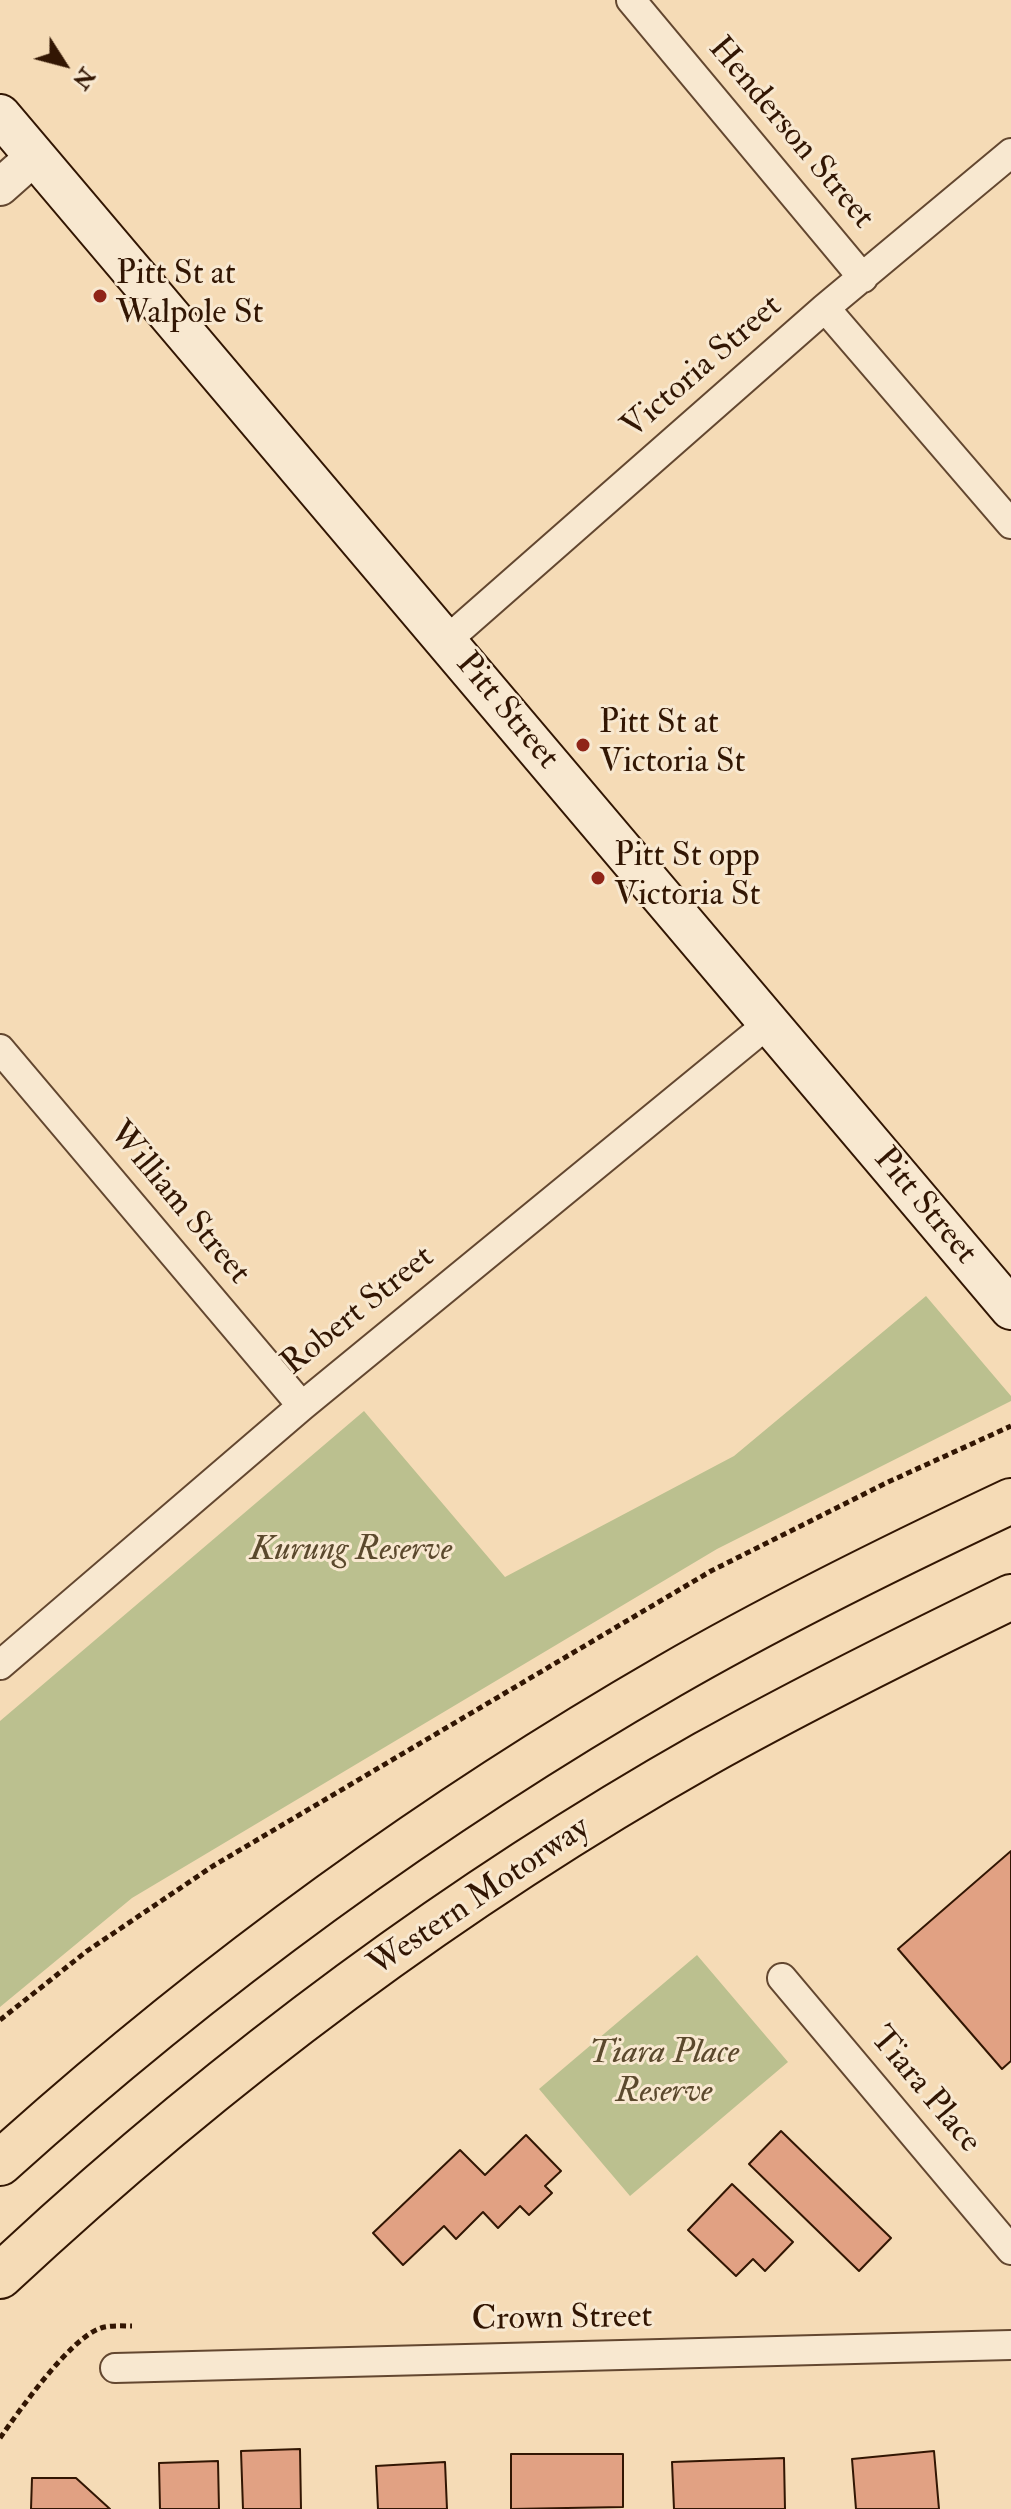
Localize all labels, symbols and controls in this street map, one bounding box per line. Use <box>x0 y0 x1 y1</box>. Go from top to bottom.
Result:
north arrow <box>24 24 104 104</box>
street label: Henderson Street <box>698 30 882 238</box>
text: N <box>66 62 101 94</box>
place label: Pitt St at Walpole St <box>116 256 264 336</box>
marker: Pitt St at Walpole St <box>91 287 109 305</box>
street label: Victoria Street <box>615 287 791 449</box>
street label: Pitt Street <box>445 645 567 779</box>
place label: Pitt St at Victoria St <box>599 705 746 784</box>
marker: Pitt St at Victoria St <box>574 736 592 754</box>
place label: Pitt St opp Victoria St <box>614 838 761 918</box>
marker: Pitt St opp Victoria St <box>589 869 607 887</box>
street label: William Street <box>98 1114 258 1294</box>
street label: Pitt Street <box>863 1140 985 1274</box>
street label: Robert Street <box>275 1238 443 1386</box>
park label: Kurung Reserve <box>250 1532 452 1572</box>
street label: Western Motorway <box>362 1809 598 1987</box>
street label: Tiara Place <box>859 2020 989 2162</box>
park label: Tiara Place Reserve <box>589 2035 739 2114</box>
street label: Crown Street <box>471 2298 653 2342</box>

